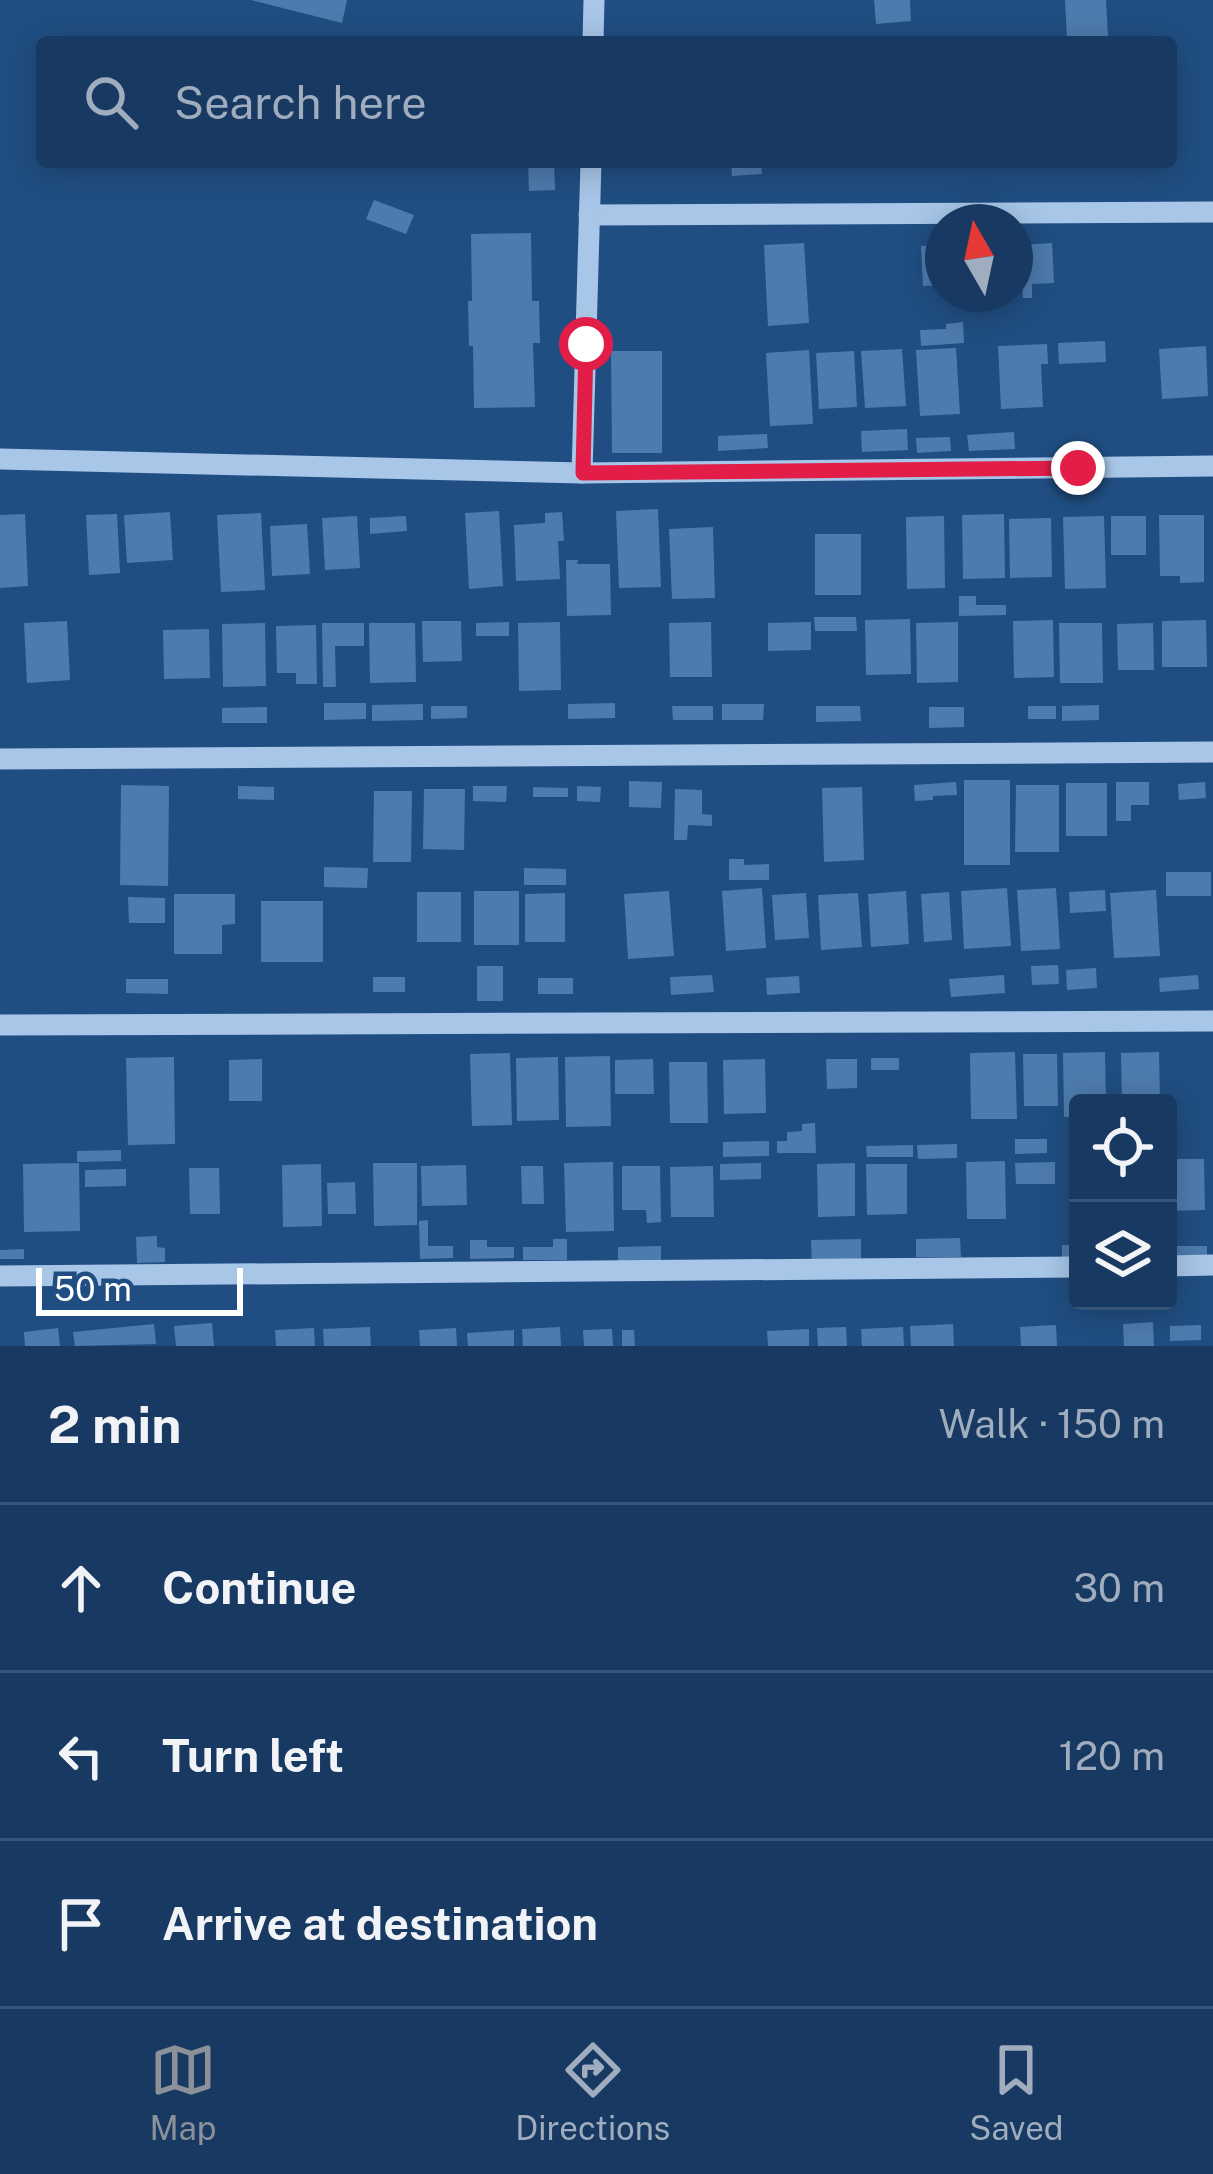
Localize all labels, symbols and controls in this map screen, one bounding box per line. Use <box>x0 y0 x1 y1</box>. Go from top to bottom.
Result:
search box <box>36 36 1177 168</box>
icon: search <box>78 69 144 135</box>
text: Search here <box>174 76 427 129</box>
north arrow <box>925 204 1033 312</box>
route start <box>559 317 613 371</box>
route end <box>1051 441 1105 495</box>
map controls <box>1069 1094 1177 1310</box>
button: locate <box>1069 1094 1177 1202</box>
button: layers <box>1069 1202 1177 1310</box>
scale bar <box>36 1262 243 1315</box>
text: 50 m <box>54 1270 132 1308</box>
text: 2 min <box>48 1395 182 1454</box>
text: Walk · 150 m <box>939 1401 1165 1447</box>
icon: ahead <box>48 1555 114 1621</box>
text: Continue <box>162 1561 356 1614</box>
text: 30 m <box>1074 1565 1165 1611</box>
icon: left <box>48 1723 114 1789</box>
text: Turn left <box>162 1729 344 1782</box>
text: 120 m <box>1059 1733 1165 1779</box>
icon: arrive <box>48 1891 114 1957</box>
text: Arrive at destination <box>162 1897 598 1950</box>
tab: Map <box>149 2037 216 2147</box>
tab: Directions <box>515 2037 670 2147</box>
tab: Saved <box>969 2037 1064 2147</box>

